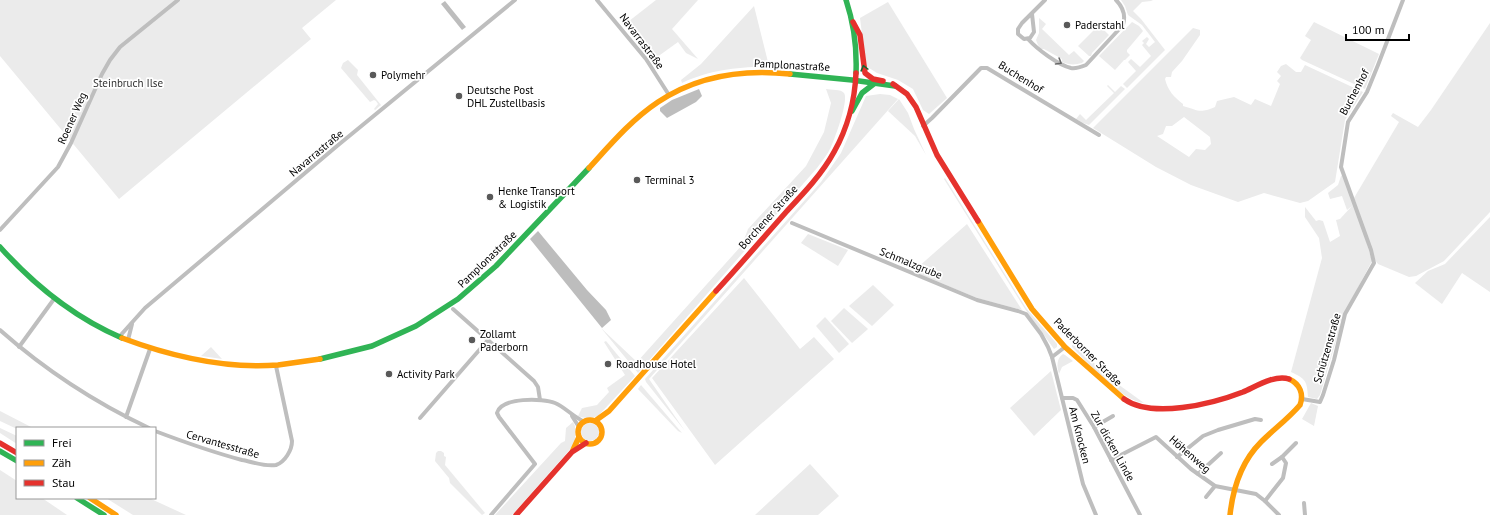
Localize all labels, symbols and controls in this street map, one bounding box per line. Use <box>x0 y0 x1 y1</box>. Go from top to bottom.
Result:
street label: Navarrastraße <box>616 10 668 72</box>
scale bar <box>1346 16 1409 42</box>
place label: Paderstahl <box>1075 18 1125 32</box>
marker: Paderstahl <box>1062 20 1072 30</box>
text: 100 m <box>1352 22 1385 37</box>
street label: Pamplonastraße <box>754 56 831 74</box>
one-way arrow <box>1055 57 1062 65</box>
street label: Buchenhof <box>996 58 1046 97</box>
one-way arrow <box>861 65 869 71</box>
street label: Buchenhof <box>1336 66 1372 117</box>
place label: Polymehr <box>381 68 426 82</box>
marker: Polymehr <box>368 70 378 80</box>
park label: Steinbruch Ilse <box>93 76 163 90</box>
place label: Deutsche Post DHL Zustellbasis <box>467 83 545 110</box>
street label: Roener Weg <box>54 90 90 146</box>
marker: Deutsche Post DHL Zustellbasis <box>454 91 464 101</box>
street label: Navarrastraße <box>286 126 346 180</box>
place label: Terminal 3 <box>645 173 695 187</box>
marker: Terminal 3 <box>632 175 642 185</box>
street label: Borchener Straße <box>735 182 801 252</box>
place label: Henke Transport & Logistik <box>498 184 575 211</box>
marker: Henke Transport & Logistik <box>485 192 495 202</box>
street label: Pamplonastraße <box>455 227 520 291</box>
street label: Schmalzgrube <box>878 244 945 282</box>
street label: Schützenstraße <box>1310 311 1344 385</box>
street label: Paderborner Straße <box>1051 315 1125 389</box>
place label: Zollamt Paderborn <box>480 327 528 354</box>
marker: Zollamt Paderborn <box>467 335 477 345</box>
place label: Roadhouse Hotel <box>616 357 697 371</box>
marker: Roadhouse Hotel <box>603 359 613 369</box>
place label: Activity Park <box>397 367 456 381</box>
marker: Activity Park <box>384 369 394 379</box>
street label: Am Knocken <box>1066 405 1094 465</box>
street label: Zur dicken Linde <box>1088 408 1138 484</box>
legend <box>16 427 156 499</box>
street label: Cervantesstraße <box>185 427 262 461</box>
street label: Höhenweg <box>1166 432 1214 476</box>
text: Frei <box>52 435 72 450</box>
text: Zäh <box>52 455 71 470</box>
text: Stau <box>52 475 75 490</box>

